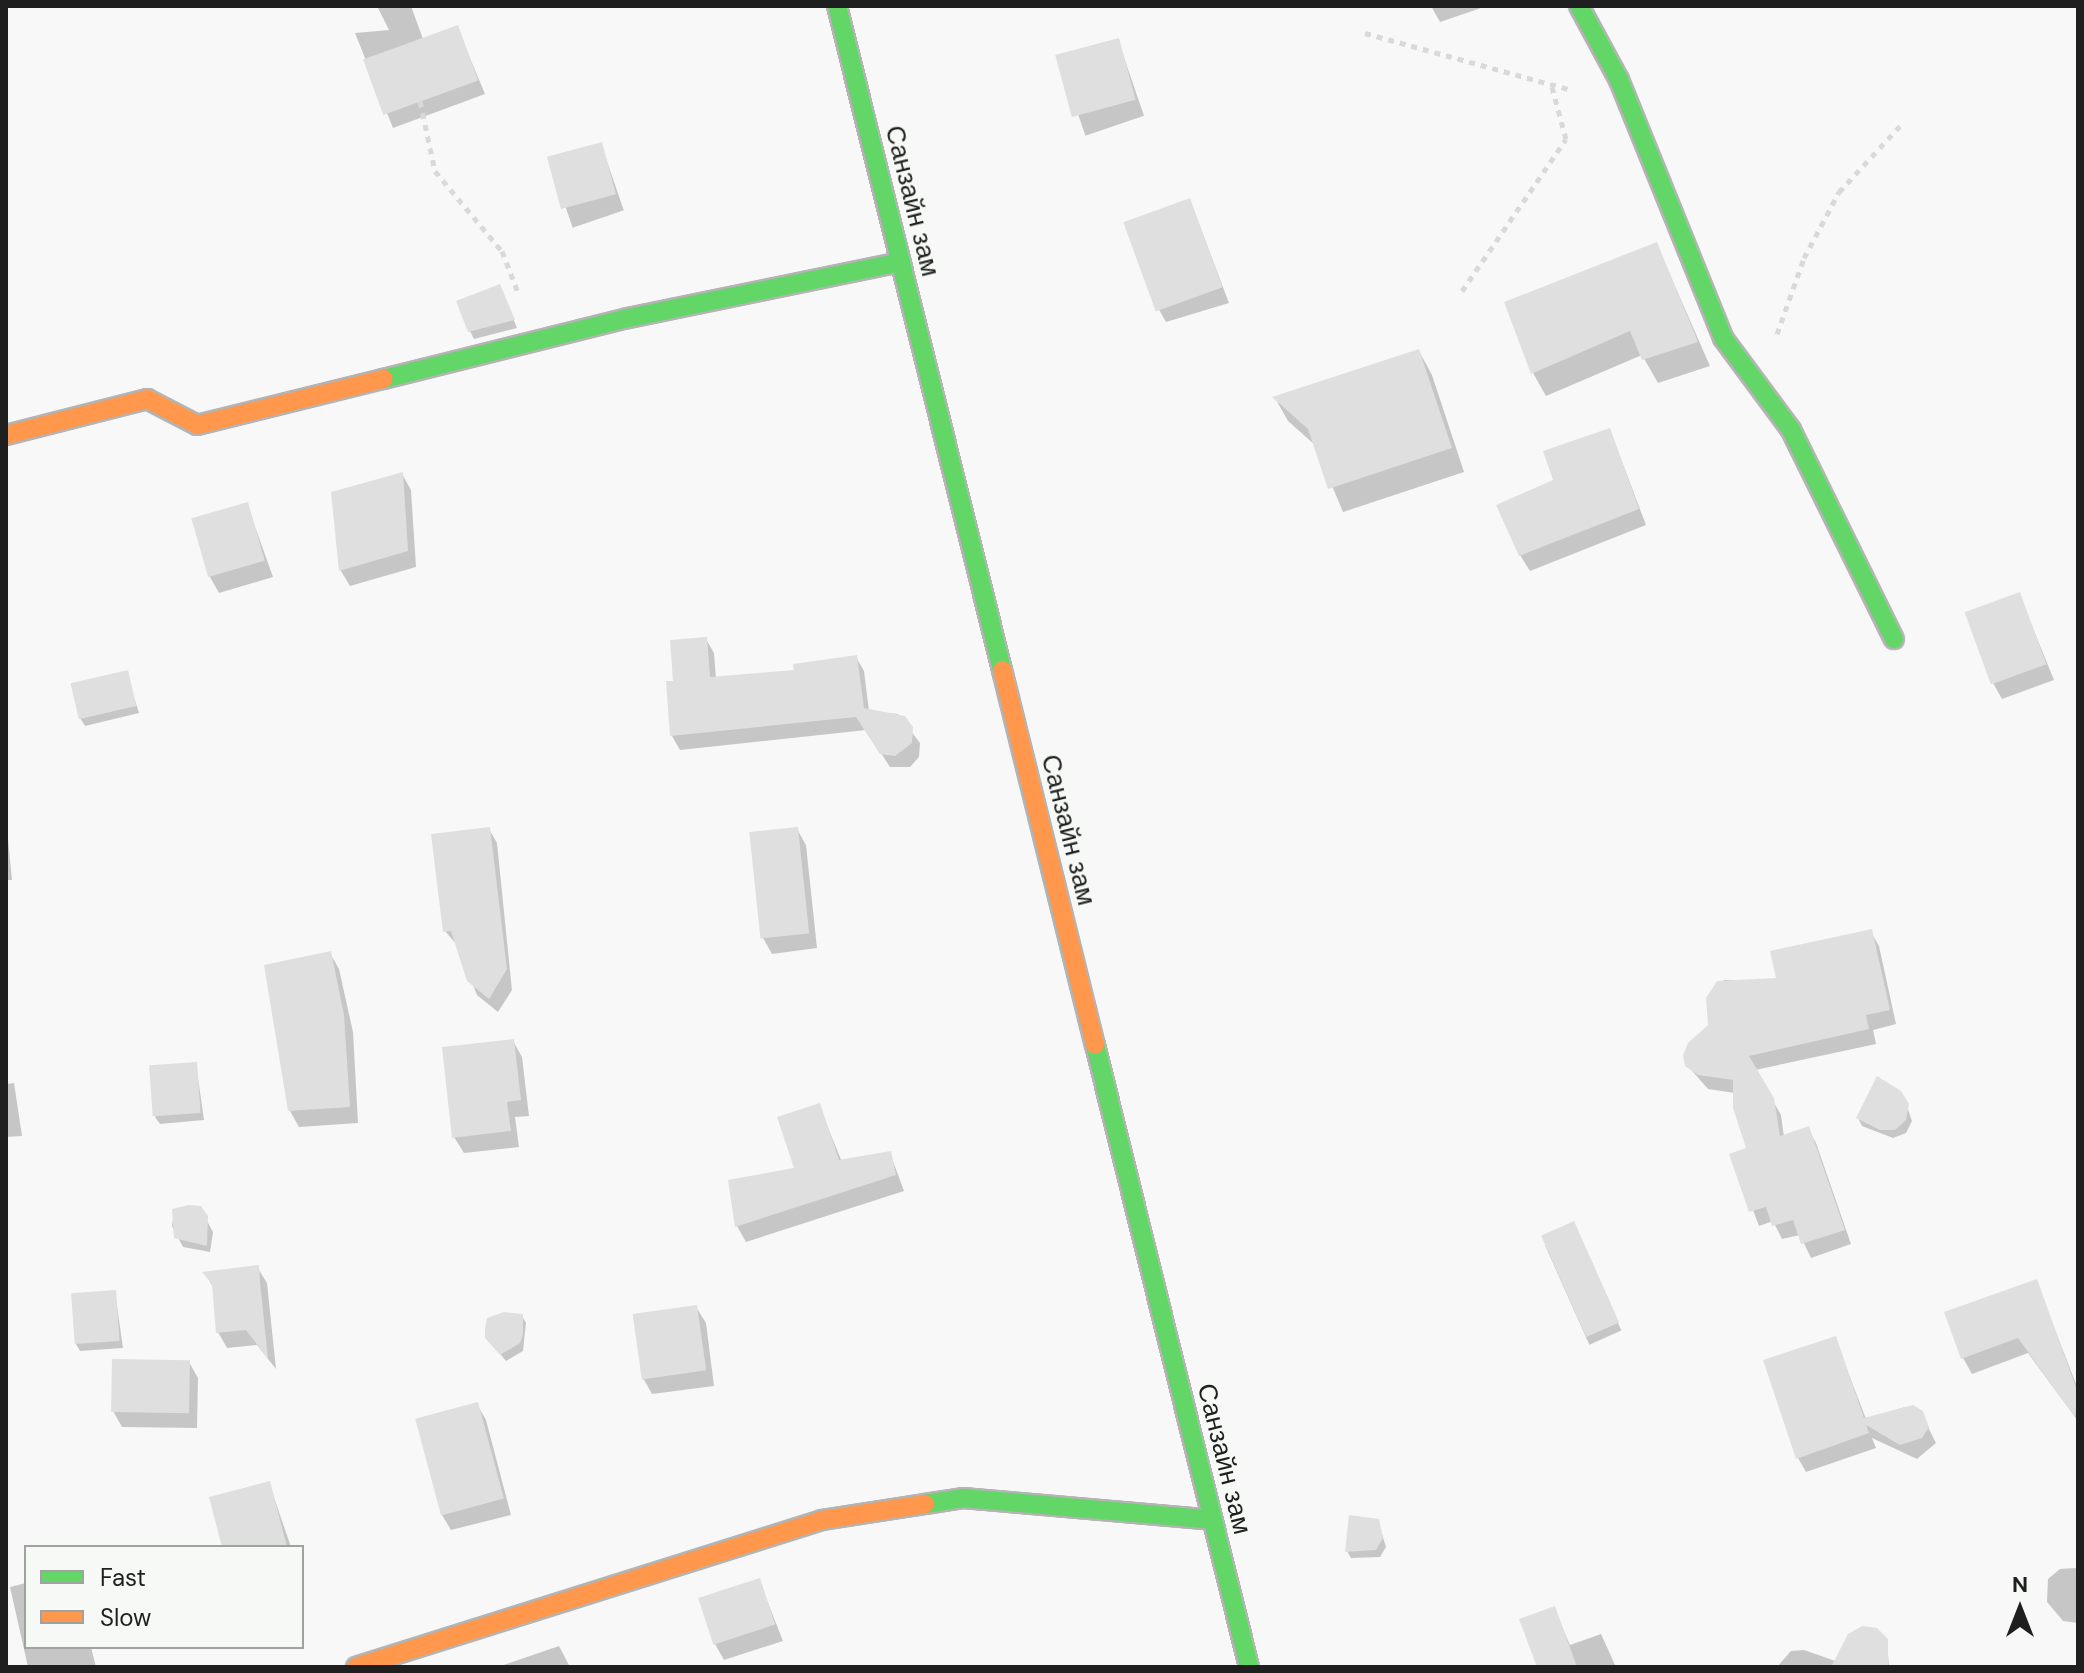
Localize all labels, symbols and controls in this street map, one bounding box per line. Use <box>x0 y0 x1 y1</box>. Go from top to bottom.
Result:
street label: Санзайн зам <box>878 122 946 280</box>
street label: Санзайн зам <box>1034 751 1102 909</box>
street label: Санзайн зам <box>1190 1380 1258 1538</box>
legend <box>24 1545 304 1649</box>
text: Fast <box>100 1562 146 1593</box>
north arrow <box>1980 1569 2060 1649</box>
text: N <box>2012 1570 2028 1599</box>
text: Slow <box>100 1602 151 1633</box>

